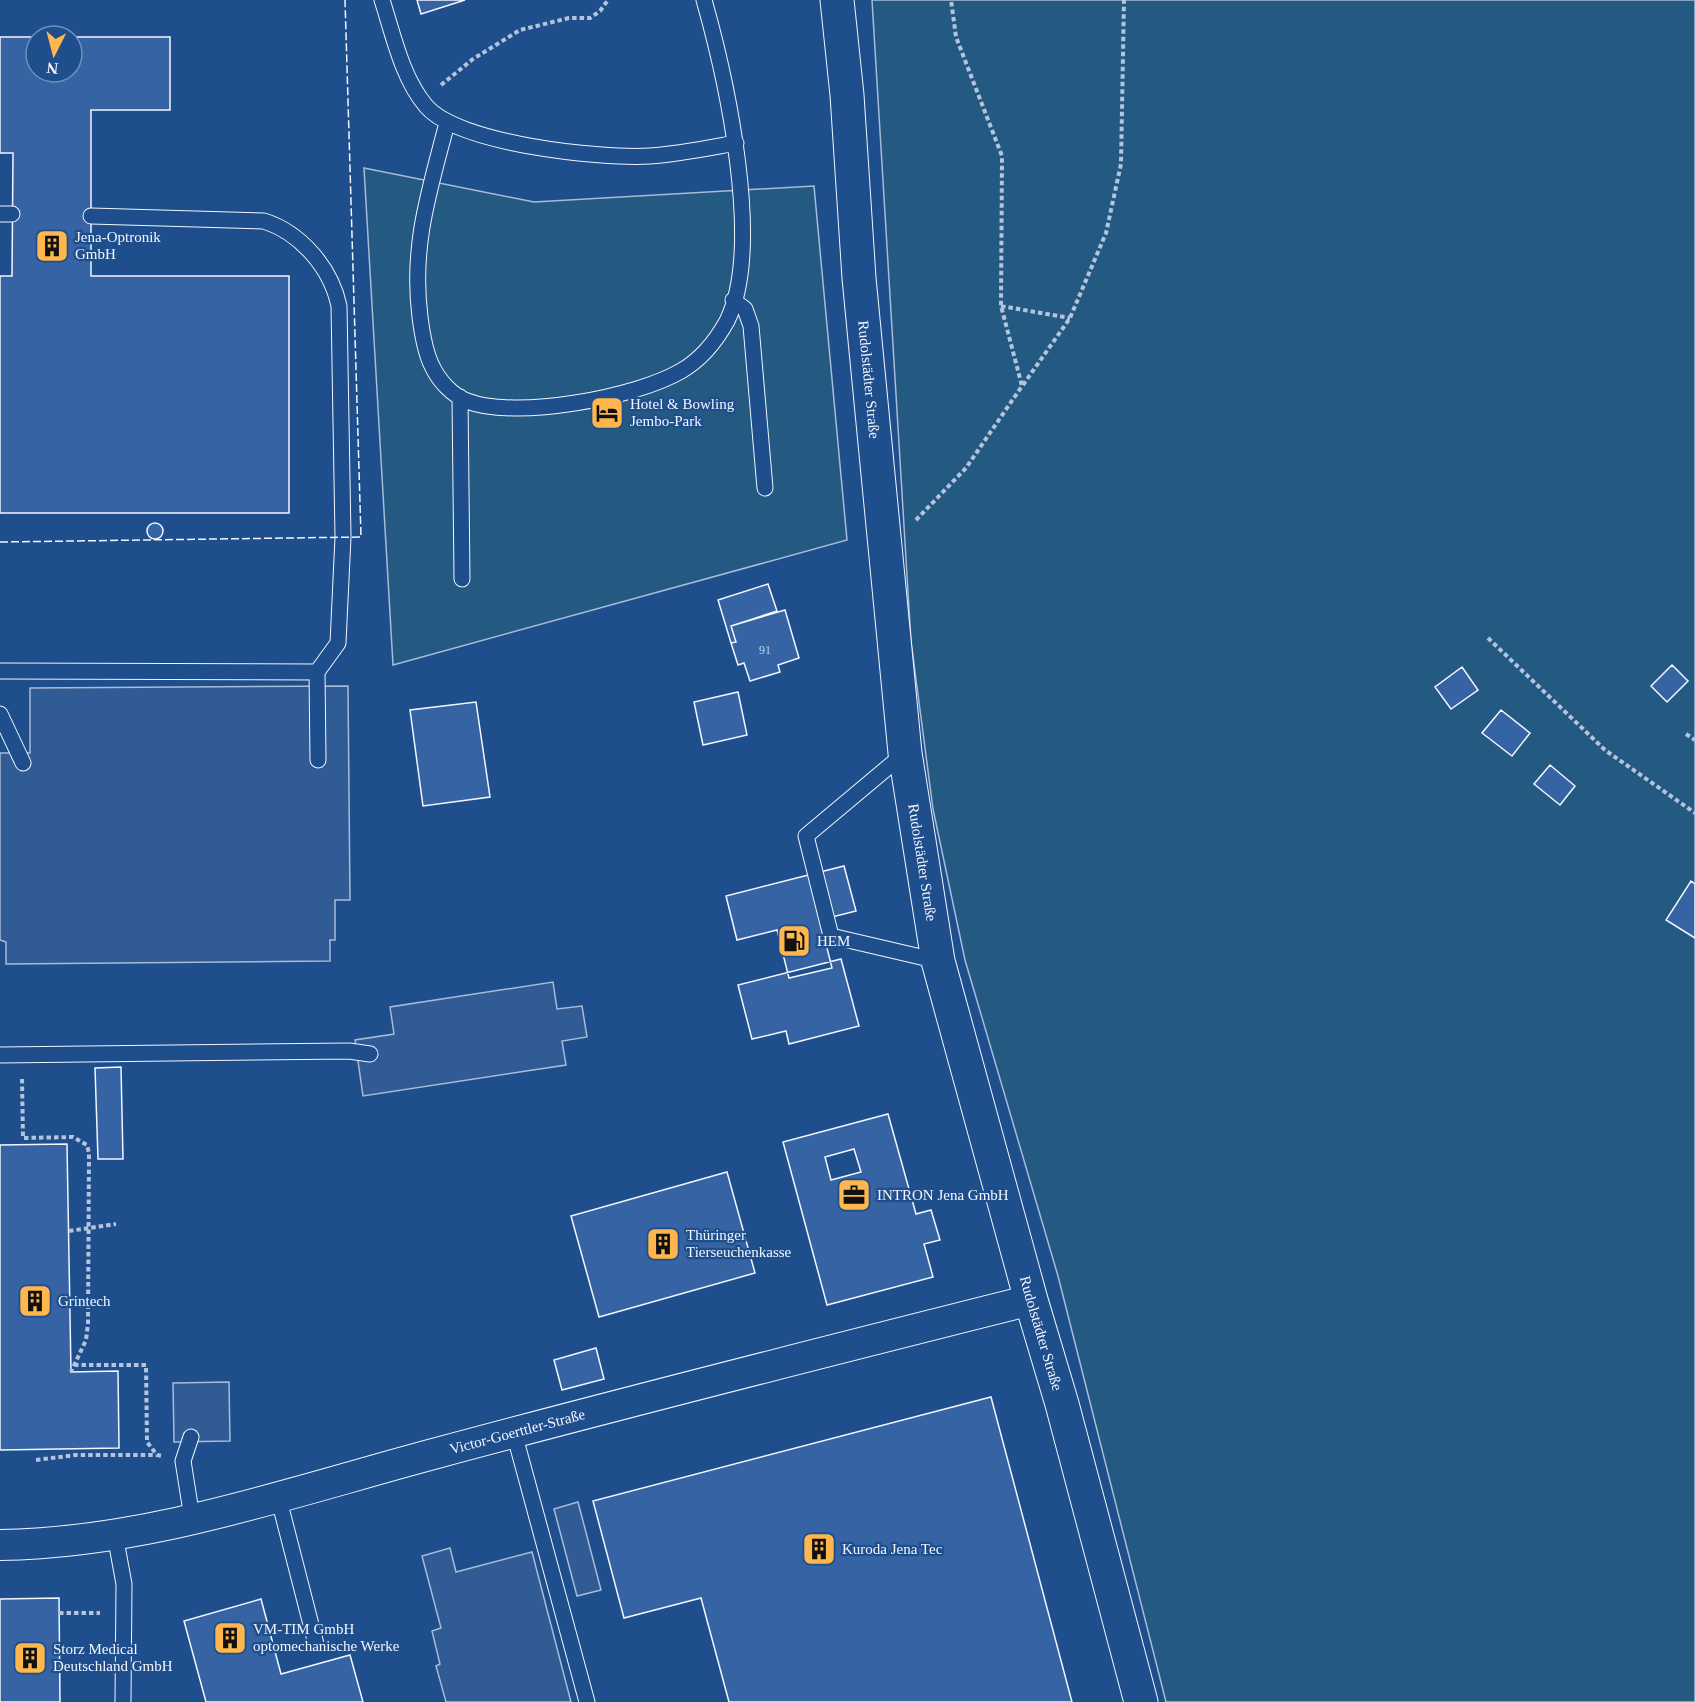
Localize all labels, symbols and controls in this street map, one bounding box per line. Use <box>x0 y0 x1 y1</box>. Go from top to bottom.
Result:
north arrow <box>24 24 84 84</box>
text: N <box>45 59 59 77</box>
building icon: Jena-Optronik GmbH <box>34 228 70 264</box>
place label: Jena-Optronik GmbH <box>75 229 161 262</box>
street label: Rudolstädter Straße <box>855 320 883 440</box>
hotel icon: Hotel & Bowling Jembo-Park <box>589 395 625 431</box>
place label: Hotel & Bowling Jembo-Park <box>630 396 735 429</box>
house number: 91 <box>759 643 771 657</box>
street label: Rudolstädter Straße <box>905 803 940 923</box>
fuel station icon: HEM <box>776 923 812 959</box>
place label: HEM <box>817 933 850 949</box>
office icon: INTRON Jena GmbH <box>836 1177 872 1213</box>
place label: INTRON Jena GmbH <box>877 1187 1009 1203</box>
building icon: Thüringer Tierseuchenkasse <box>645 1226 681 1262</box>
place label: Thüringer Tierseuchenkasse <box>686 1227 792 1260</box>
street label: Rudolstädter Straße <box>1017 1274 1066 1393</box>
building icon: Grintech <box>17 1283 53 1319</box>
place label: Grintech <box>58 1293 111 1309</box>
street label: Victor-Goerttler-Straße <box>448 1406 587 1457</box>
building icon: Kuroda Jena Tec <box>801 1531 837 1567</box>
place label: Kuroda Jena Tec <box>842 1541 943 1557</box>
building icon: VM-TIM GmbH optomechanische Werke <box>212 1620 248 1656</box>
place label: VM-TIM GmbH optomechanische Werke <box>253 1621 400 1654</box>
building icon: Storz Medical Deutschland GmbH <box>12 1640 48 1676</box>
place label: Storz Medical Deutschland GmbH <box>53 1641 173 1674</box>

